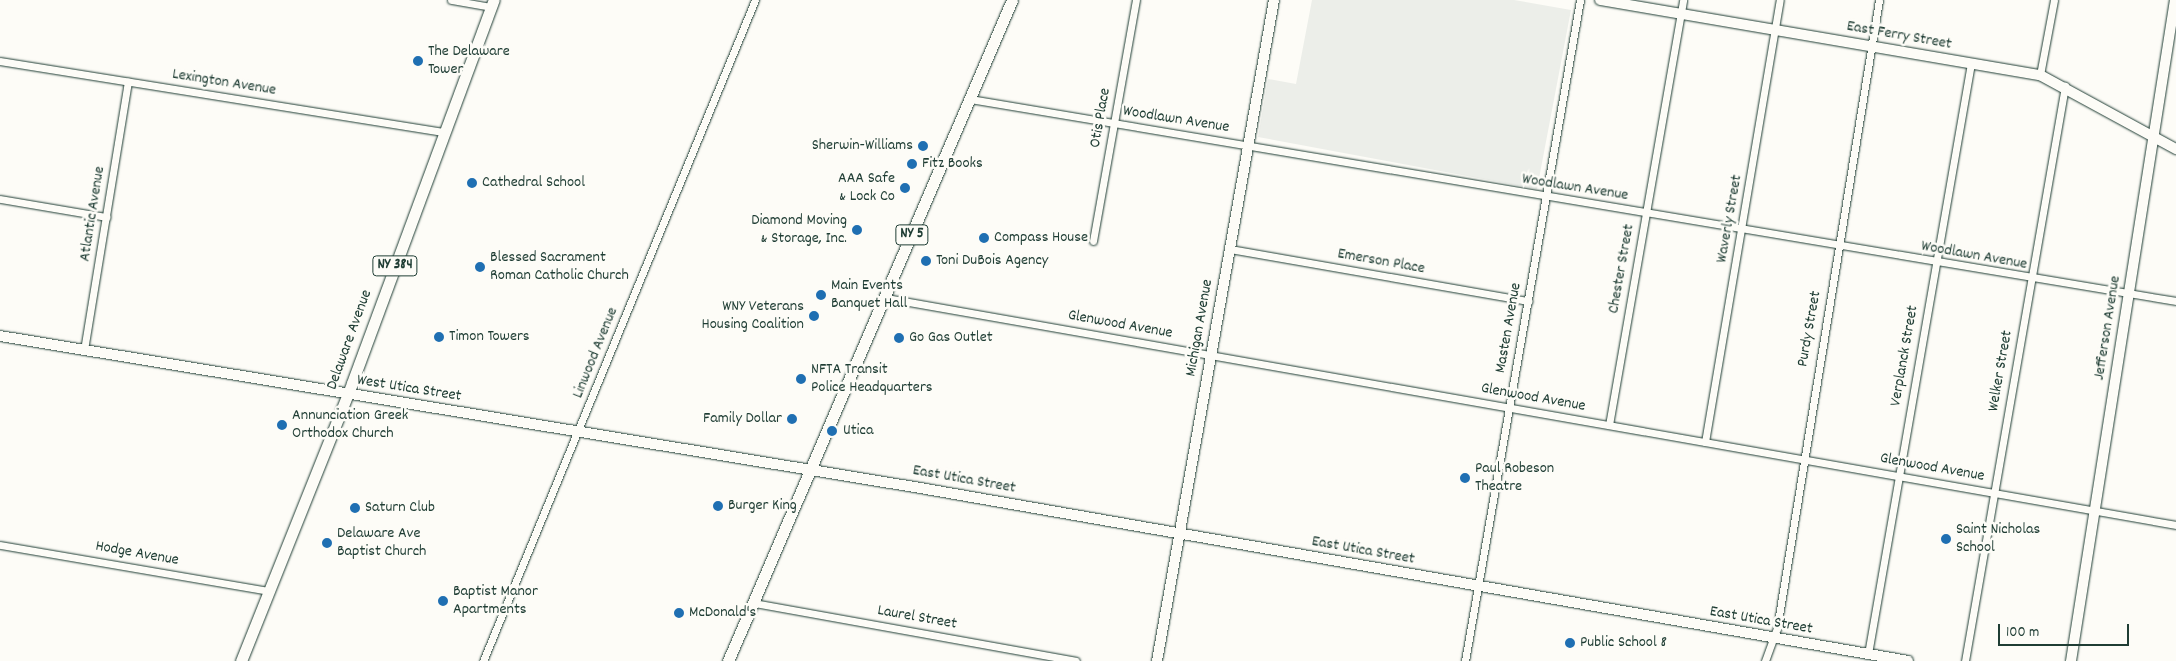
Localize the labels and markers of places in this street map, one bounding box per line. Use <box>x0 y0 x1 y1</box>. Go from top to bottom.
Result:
place label: The Delaware Tower <box>428 42 510 80</box>
marker: The Delaware Tower <box>412 55 424 67</box>
place label: Sherwin-Williams <box>812 136 913 156</box>
marker: Sherwin-Williams <box>917 140 929 152</box>
place label: Fitz Books <box>922 154 983 174</box>
marker: Fitz Books <box>906 158 918 170</box>
place label: AAA Safe & Lock Co <box>838 169 895 207</box>
place label: Cathedral School <box>482 173 585 193</box>
marker: Cathedral School <box>466 177 478 189</box>
marker: AAA Safe & Lock Co <box>899 182 911 194</box>
place label: Diamond Moving & Storage, Inc. <box>751 211 847 249</box>
marker: Diamond Moving & Storage, Inc. <box>851 224 863 236</box>
place label: Compass House <box>994 228 1088 248</box>
marker: Compass House <box>978 232 990 244</box>
place label: Blessed Sacrament Roman Catholic Church <box>490 248 629 286</box>
place label: Toni DuBois Agency <box>936 251 1048 271</box>
marker: Toni DuBois Agency <box>920 255 932 267</box>
marker: Blessed Sacrament Roman Catholic Church <box>474 261 486 273</box>
place label: Main Events Banquet Hall <box>831 276 907 314</box>
marker: Main Events Banquet Hall <box>815 289 827 301</box>
place label: WNY Veterans Housing Coalition <box>701 297 804 335</box>
marker: WNY Veterans Housing Coalition <box>808 310 820 322</box>
place label: Timon Towers <box>449 327 530 347</box>
place label: Go Gas Outlet <box>909 328 993 348</box>
marker: Timon Towers <box>433 331 445 343</box>
marker: Go Gas Outlet <box>893 332 905 344</box>
place label: NFTA Transit Police Headquarters <box>811 360 933 398</box>
marker: NFTA Transit Police Headquarters <box>795 373 807 385</box>
place label: Annunciation Greek Orthodox Church <box>292 406 408 444</box>
place label: Family Dollar <box>703 409 782 429</box>
marker: Family Dollar <box>786 413 798 425</box>
marker: Annunciation Greek Orthodox Church <box>276 419 288 431</box>
place label: Utica <box>843 421 873 441</box>
marker: Utica <box>825 424 839 438</box>
place label: Paul Robeson Theatre <box>1475 459 1554 497</box>
marker: Paul Robeson Theatre <box>1459 472 1471 484</box>
place label: Burger King <box>728 496 797 516</box>
place label: Saturn Club <box>365 498 435 518</box>
marker: Burger King <box>712 500 724 512</box>
marker: Saturn Club <box>349 502 361 514</box>
place label: Saint Nicholas School <box>1956 520 2040 558</box>
place label: Delaware Ave Baptist Church <box>337 524 426 562</box>
marker: Saint Nicholas School <box>1940 533 1952 545</box>
marker: Delaware Ave Baptist Church <box>321 537 333 549</box>
place label: Baptist Manor Apartments <box>453 582 538 620</box>
marker: Baptist Manor Apartments <box>437 595 449 607</box>
place label: McDonald's <box>689 603 756 623</box>
marker: McDonald's <box>673 607 685 619</box>
place label: Public School 8 <box>1580 633 1667 653</box>
marker: Public School 8 <box>1564 637 1576 649</box>

